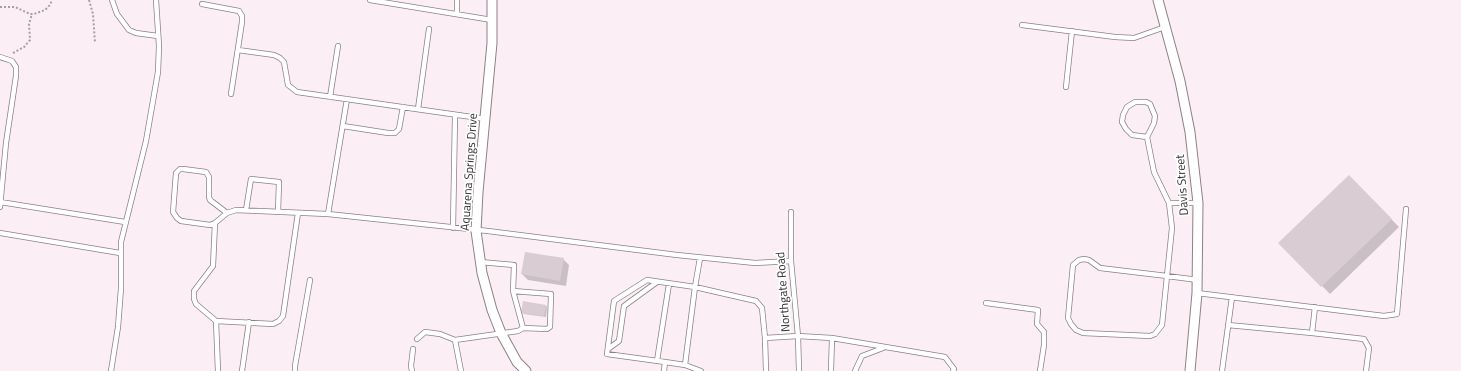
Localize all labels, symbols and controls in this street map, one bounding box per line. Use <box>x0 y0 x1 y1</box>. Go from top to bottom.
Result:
street label: Aquarena Springs Drive <box>459 113 481 231</box>
street label: Davis Street <box>1174 154 1192 216</box>
street label: Northgate Road <box>774 251 794 333</box>

